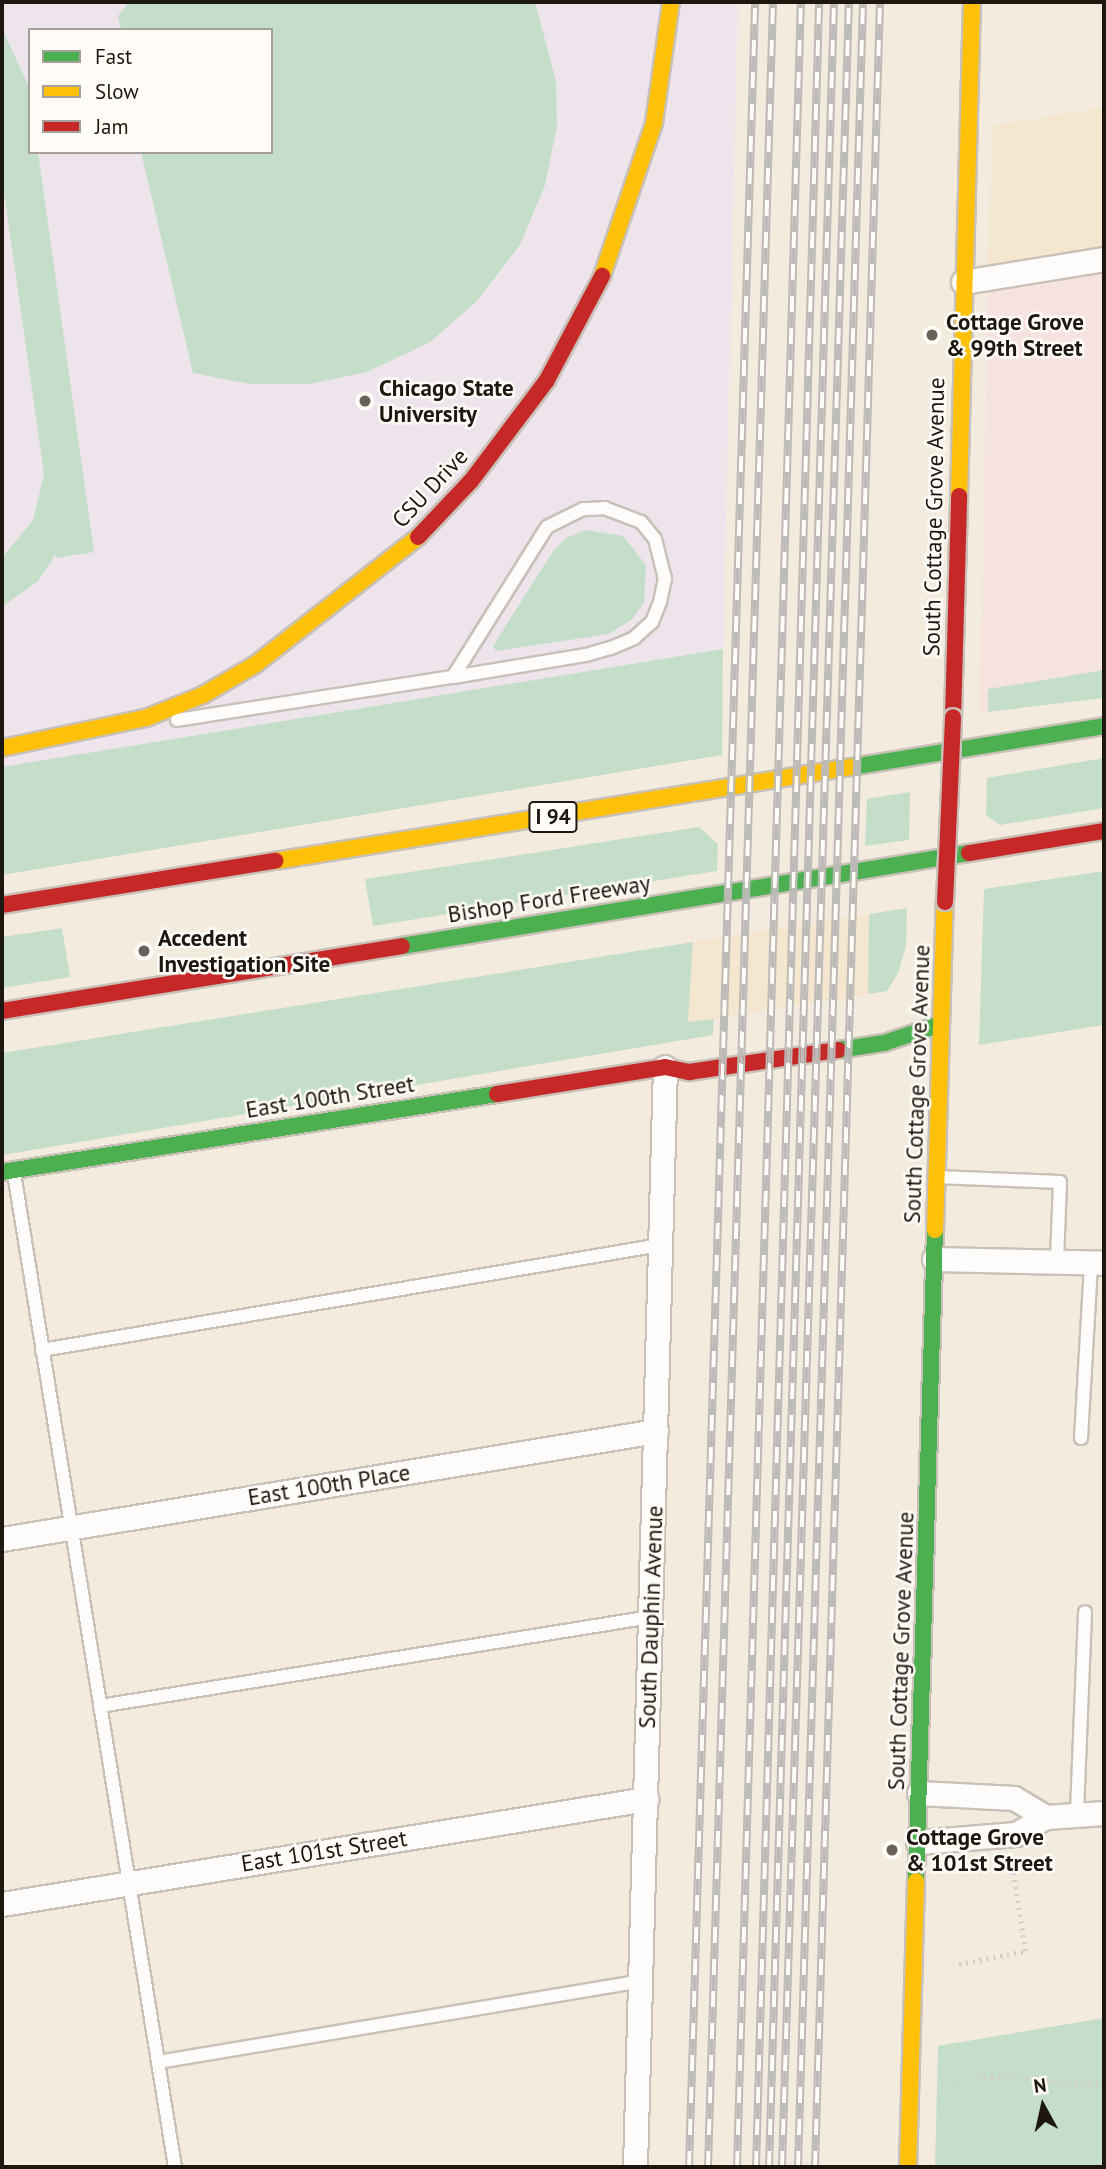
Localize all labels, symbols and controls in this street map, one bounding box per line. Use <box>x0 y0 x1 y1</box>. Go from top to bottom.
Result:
legend <box>28 28 273 154</box>
text: Fast <box>95 43 132 70</box>
text: Slow <box>95 78 139 105</box>
text: Jam <box>95 113 129 140</box>
place label: Cottage Grove & 99th Street <box>946 308 1084 362</box>
marker: Cottage Grove & 99th Street <box>924 327 940 343</box>
place label: Chicago State University <box>379 374 514 428</box>
street label: South Cottage Grove Avenue <box>918 377 950 657</box>
marker: Chicago State University <box>357 393 373 409</box>
street label: CSU Drive <box>386 443 474 533</box>
road number: I 94 <box>527 800 579 834</box>
street label: Bishop Ford Freeway <box>446 869 652 929</box>
place label: Accedent Investigation Site <box>158 924 330 978</box>
marker: Accedent Investigation Site <box>136 943 152 959</box>
street label: South Cottage Grove Avenue <box>898 944 936 1224</box>
street label: East 100th Street <box>244 1070 416 1124</box>
street label: East 100th Place <box>246 1459 412 1511</box>
street label: South Dauphin Avenue <box>633 1505 669 1729</box>
street label: South Cottage Grove Avenue <box>882 1511 920 1791</box>
place label: Cottage Grove & 101st Street <box>906 1823 1053 1877</box>
street label: East 101st Street <box>239 1824 409 1878</box>
marker: Cottage Grove & 101st Street <box>884 1842 900 1858</box>
north arrow <box>1008 2071 1078 2141</box>
text: N <box>1032 2072 1048 2098</box>

